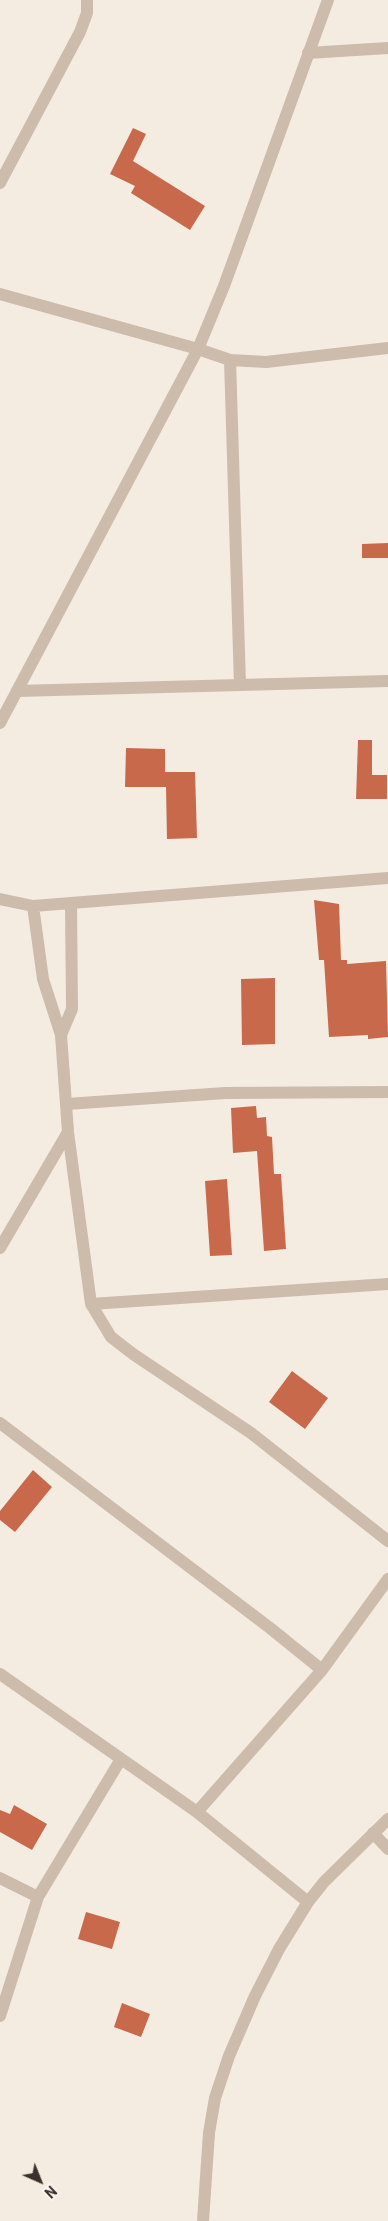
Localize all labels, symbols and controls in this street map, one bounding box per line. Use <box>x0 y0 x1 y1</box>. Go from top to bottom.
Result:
north arrow <box>15 2156 65 2206</box>
text: N <box>41 2183 60 2201</box>

